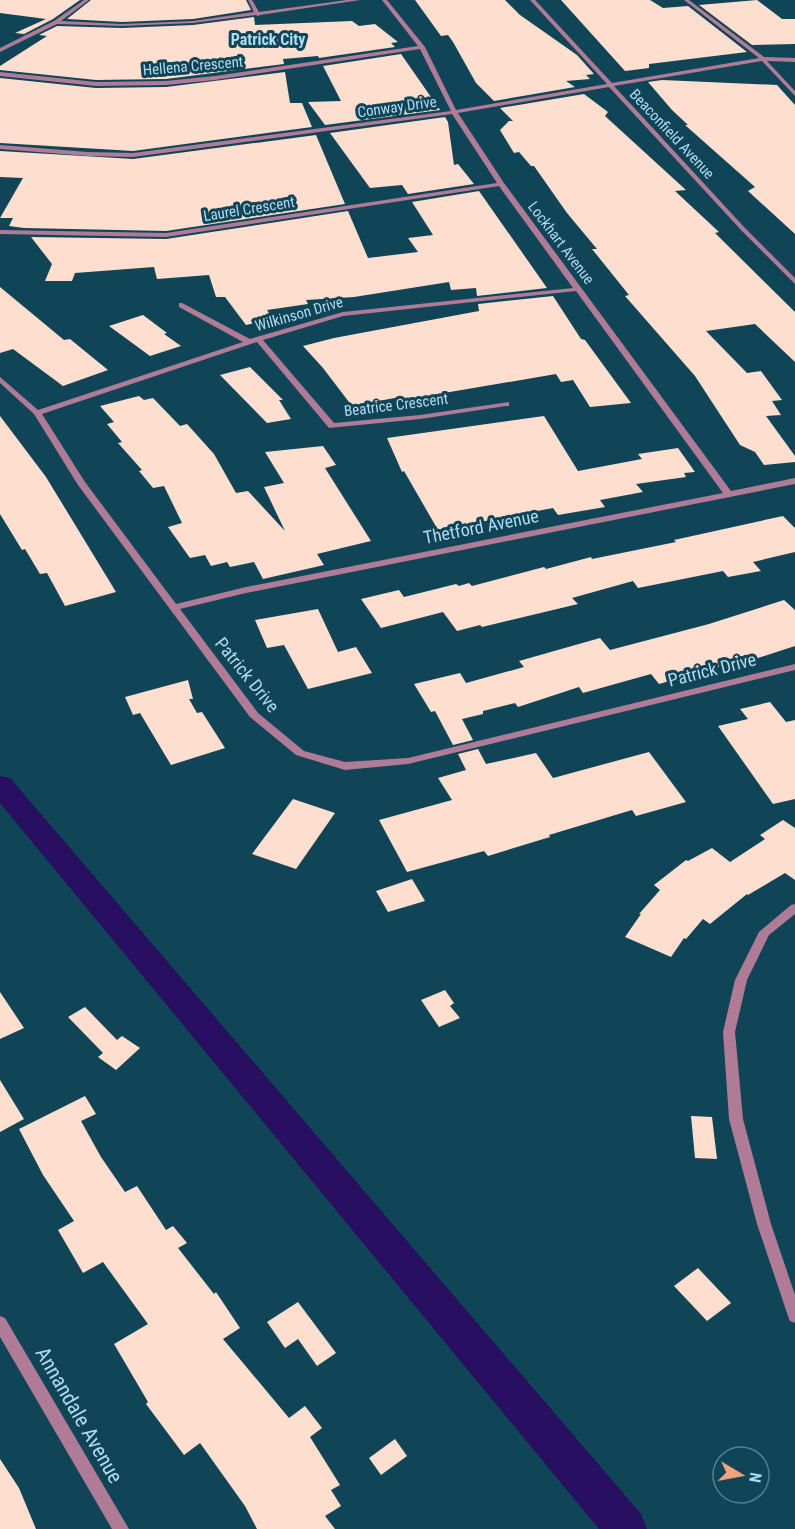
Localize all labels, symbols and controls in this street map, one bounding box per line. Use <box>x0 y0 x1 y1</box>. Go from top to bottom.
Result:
district label: Patrick City <box>231 30 305 49</box>
street label: Hellena Crescent <box>142 53 244 79</box>
street label: Beaconfield Avenue <box>626 85 718 183</box>
street label: Conway Drive <box>356 93 438 121</box>
street label: Laurel Crescent <box>202 193 296 225</box>
street label: Lockhart Avenue <box>524 198 598 288</box>
street label: Wilkinson Drive <box>253 293 345 335</box>
street label: Beatrice Crescent <box>343 390 449 420</box>
street label: Thetford Avenue <box>422 505 540 548</box>
street label: Patrick Drive <box>211 633 284 716</box>
street label: Patrick Drive <box>666 648 758 691</box>
street label: Annandale Avenue <box>30 1343 128 1487</box>
north arrow <box>711 1445 771 1505</box>
text: N <box>745 1471 765 1484</box>

